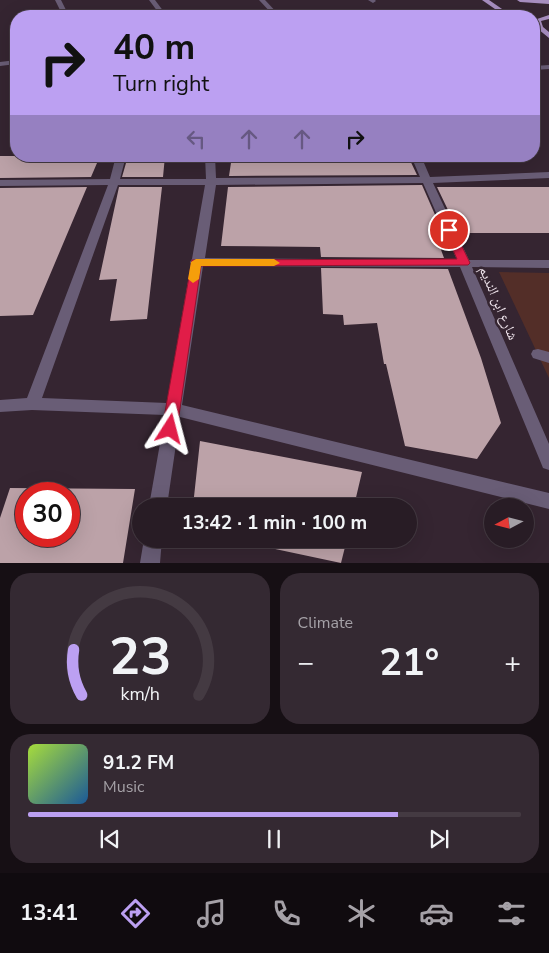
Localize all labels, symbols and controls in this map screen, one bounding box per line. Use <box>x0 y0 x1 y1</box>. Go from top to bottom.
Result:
text: 40 m <box>113 24 195 71</box>
icon: right <box>30 30 95 95</box>
text: Turn right <box>113 69 209 99</box>
icon: left <box>182 125 210 153</box>
icon: ahead <box>235 125 263 153</box>
icon: ahead <box>288 125 316 153</box>
icon: right <box>341 125 369 153</box>
pin <box>428 209 470 251</box>
icon: arrive <box>435 216 463 244</box>
street label: شارع ابن النديم <box>474 263 523 343</box>
position arrow <box>143 402 195 454</box>
speed limit sign: 30 <box>15 482 80 547</box>
north arrow <box>484 498 534 548</box>
map controls <box>484 498 534 548</box>
text: 13:42 · 1 min · 100 m <box>182 510 367 536</box>
text: Climate <box>298 612 353 634</box>
text: 23 <box>109 621 171 692</box>
text: 21° <box>379 637 439 688</box>
text: − <box>298 644 314 682</box>
text: + <box>504 644 521 682</box>
text: km/h <box>120 682 159 706</box>
text: 91.2 FM <box>103 750 174 776</box>
text: Music <box>103 776 144 798</box>
icon: previous <box>96 825 124 853</box>
icon: pause <box>260 825 288 853</box>
icon: next <box>425 825 453 853</box>
icon: directions <box>118 896 153 931</box>
icon: music <box>194 896 229 931</box>
icon: phone <box>269 896 304 931</box>
icon: climate <box>344 896 379 931</box>
icon: car <box>419 896 454 931</box>
icon: filters <box>494 896 529 931</box>
text: 13:41 <box>20 898 78 928</box>

